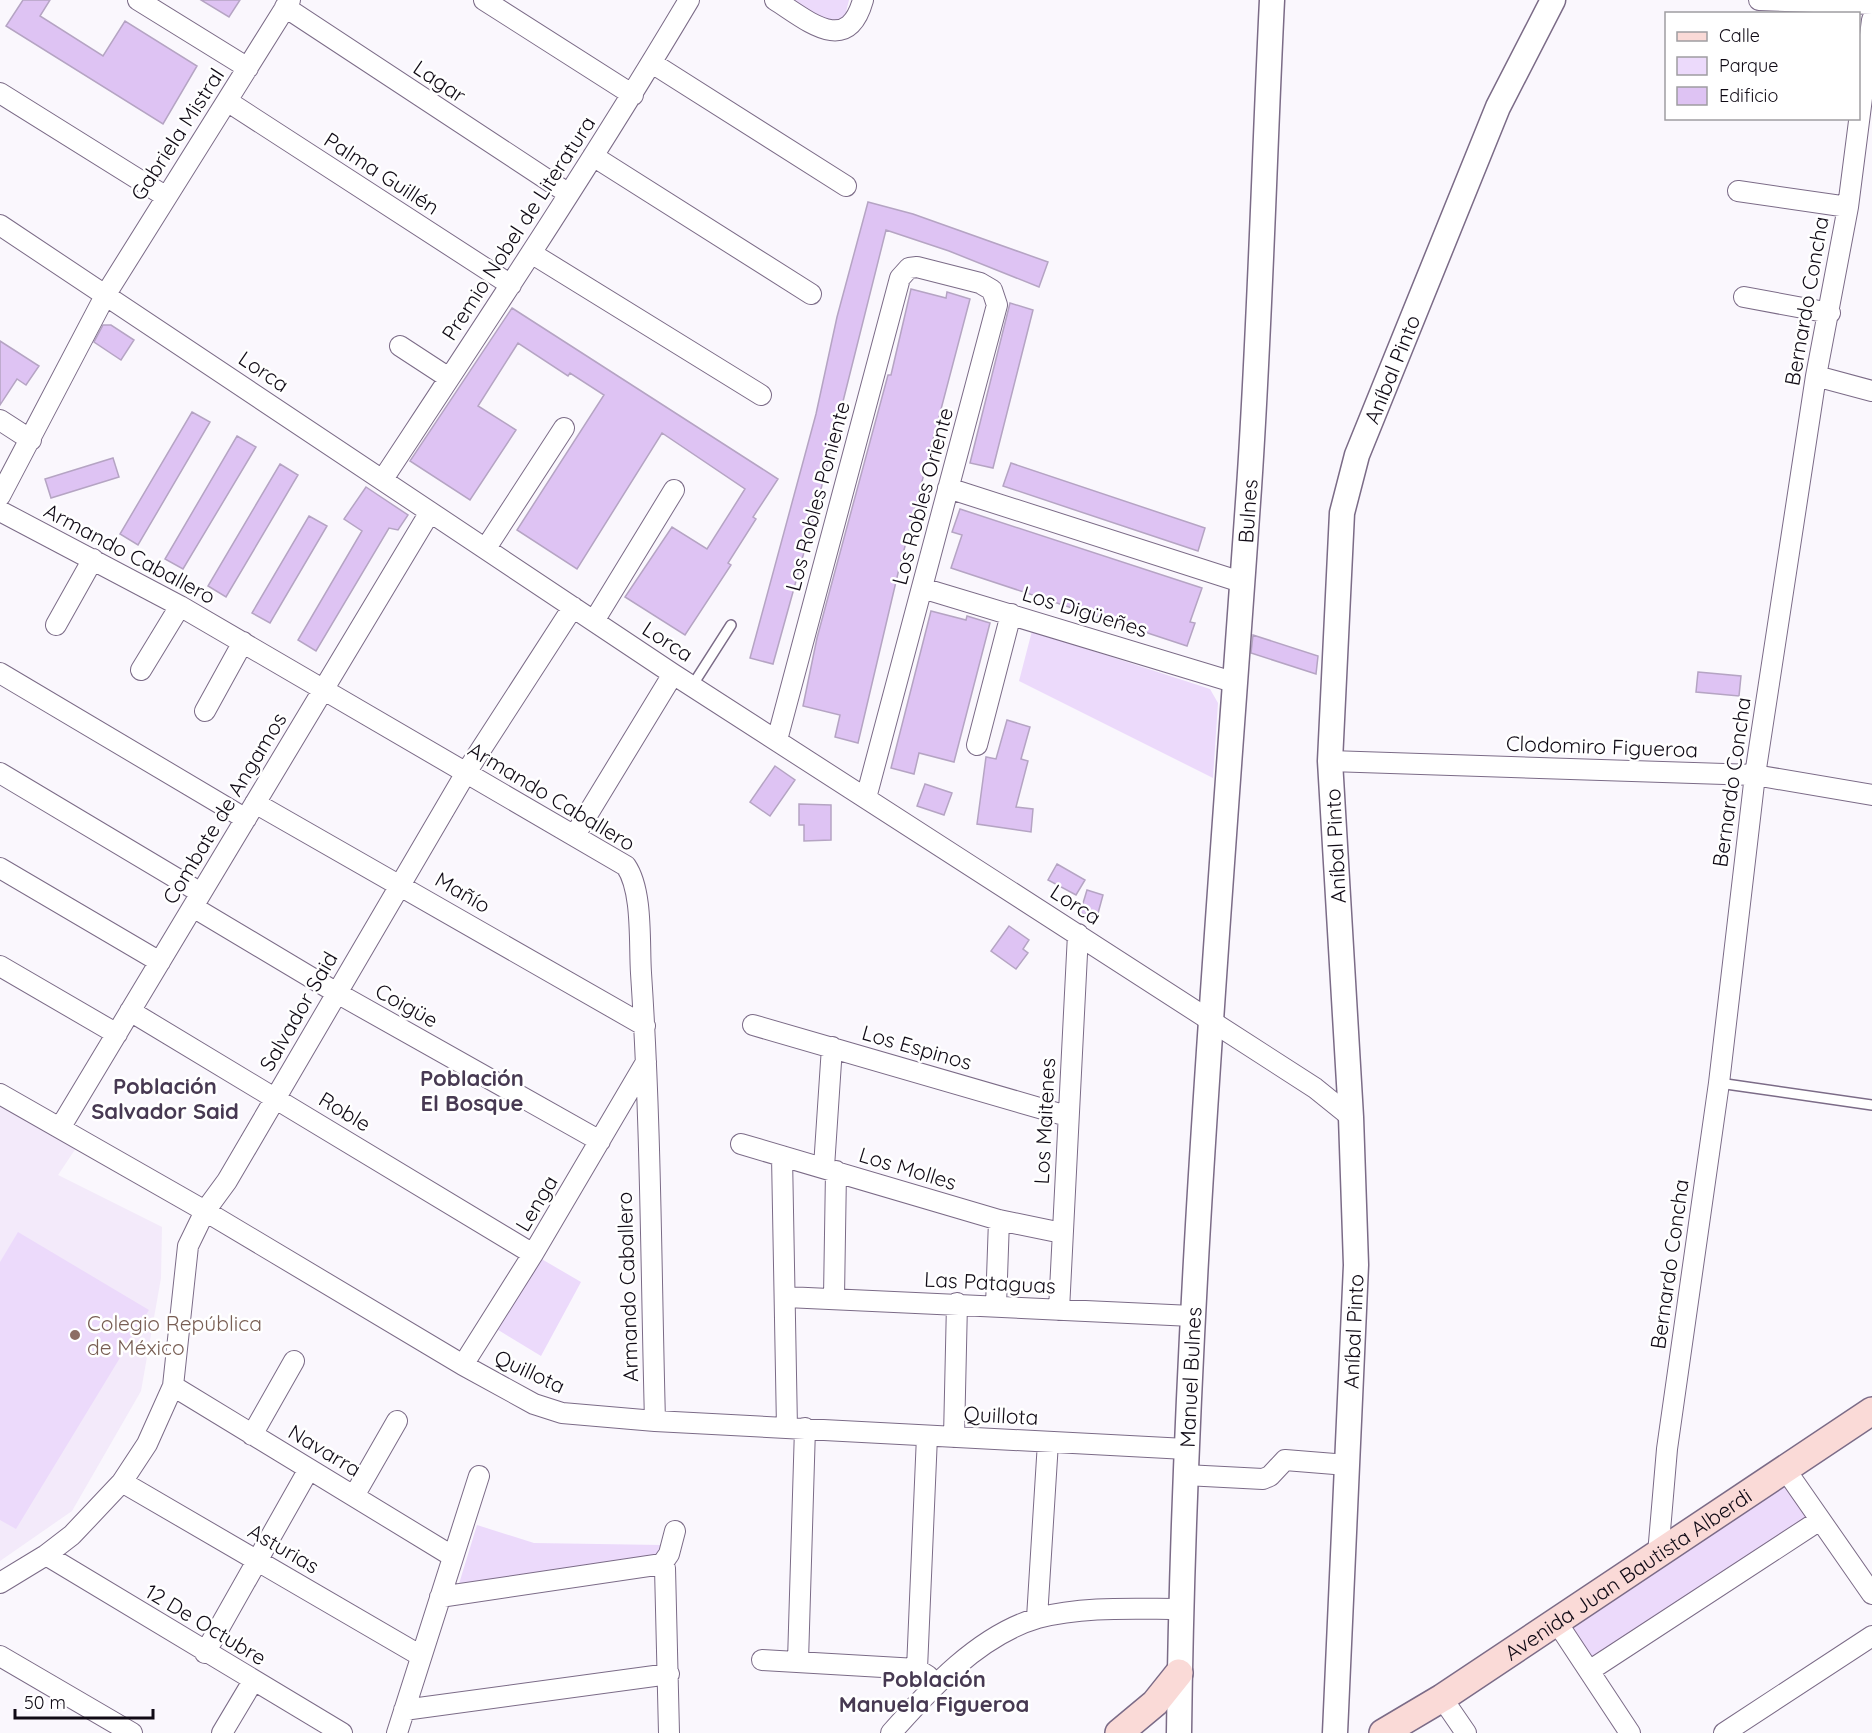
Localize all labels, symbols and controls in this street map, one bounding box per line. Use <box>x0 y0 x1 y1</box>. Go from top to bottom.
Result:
legend <box>1665 12 1860 120</box>
text: Calle <box>1719 24 1760 47</box>
street label: Lagar <box>409 54 471 108</box>
text: Parque <box>1719 54 1778 77</box>
street label: Gabriela Mistral <box>125 63 229 205</box>
text: Edificio <box>1719 84 1778 107</box>
street label: Premio Nobel de Literatura <box>436 111 600 345</box>
street label: Palma Guillén <box>320 126 444 220</box>
street label: Bernardo Concha <box>1778 214 1834 388</box>
street label: Aníbal Pinto <box>1358 311 1425 427</box>
street label: Lorca <box>234 345 294 397</box>
street label: Los Robles Poniente <box>779 398 855 594</box>
street label: Los Robles Oriente <box>886 405 958 587</box>
street label: Bulnes <box>1232 478 1263 544</box>
street label: Armando Caballero <box>40 497 220 609</box>
street label: Los Digüeñes <box>1019 580 1151 642</box>
street label: Lorca <box>638 615 698 667</box>
street label: Bernardo Concha <box>1706 695 1756 869</box>
street label: Combate de Angamos <box>156 707 292 909</box>
street label: Clodomiro Figueroa <box>1505 730 1699 762</box>
street label: Armando Caballero <box>464 736 640 856</box>
street label: Aníbal Pinto <box>1319 788 1351 904</box>
street label: Mañío <box>431 866 495 918</box>
street label: Lorca <box>1046 878 1106 930</box>
street label: Salvador Said <box>253 947 343 1075</box>
street label: Coigüe <box>371 977 443 1033</box>
street label: Los Espinos <box>859 1019 975 1075</box>
street label: Los Maitenes <box>1028 1057 1060 1185</box>
district label: Población El Bosque <box>420 1064 524 1117</box>
district label: Población Salvador Said <box>91 1072 239 1125</box>
street label: Roble <box>314 1085 376 1137</box>
street label: Los Molles <box>856 1141 960 1195</box>
street label: Lenga <box>509 1170 563 1236</box>
street label: Bernardo Concha <box>1644 1177 1694 1351</box>
street label: Armando Caballero <box>611 1191 643 1383</box>
street label: Las Pataguas <box>923 1266 1057 1298</box>
street label: Aníbal Pinto <box>1337 1273 1369 1390</box>
street label: Manuel Bulnes <box>1174 1306 1206 1448</box>
place label: Colegio República de México <box>87 1310 262 1360</box>
marker: Colegio República de México <box>68 1328 82 1342</box>
street label: Quillota <box>491 1343 569 1399</box>
street label: Quillota <box>963 1400 1039 1430</box>
street label: Navarra <box>284 1418 366 1482</box>
street label: Avenida Juan Bautista Alberdi <box>1499 1482 1756 1666</box>
street label: Asturias <box>244 1517 324 1579</box>
street label: 12 De Octubre <box>141 1578 271 1670</box>
district label: Población Manuela Figueroa <box>839 1665 1029 1718</box>
scale bar <box>15 1682 153 1720</box>
text: 50 m <box>24 1691 66 1714</box>

